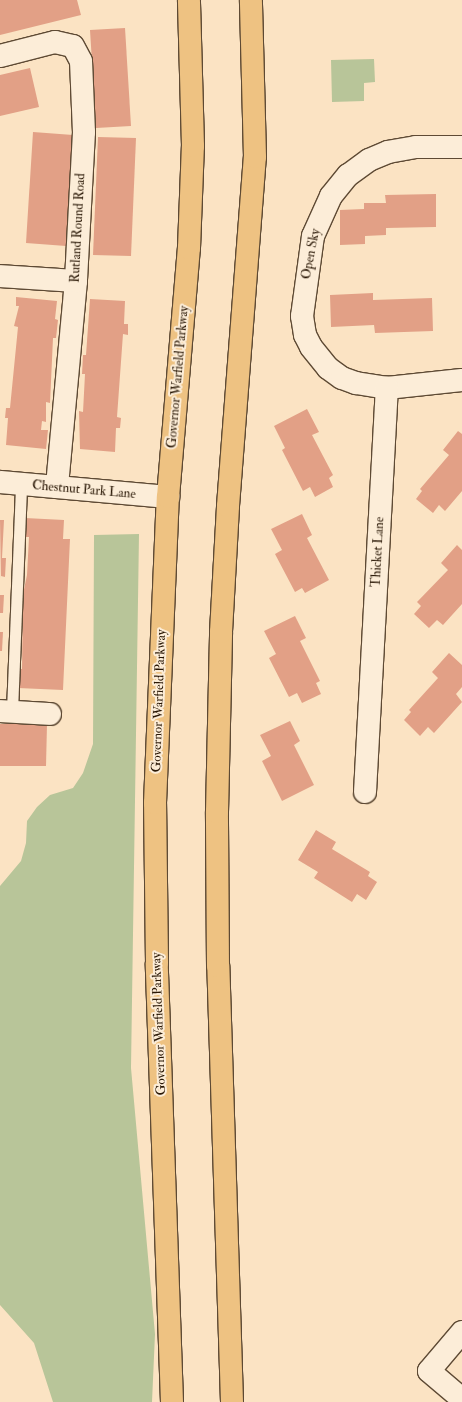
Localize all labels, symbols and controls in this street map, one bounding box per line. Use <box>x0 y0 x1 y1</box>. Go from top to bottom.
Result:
street label: Rutland Round Road <box>67 173 89 283</box>
street label: Open Sky <box>298 227 324 281</box>
street label: Governor Warfield Parkway <box>164 305 192 449</box>
street label: Chestnut Park Lane <box>32 478 136 502</box>
street label: Thicket Lane <box>368 516 388 588</box>
street label: Governor Warfield Parkway <box>149 629 169 773</box>
street label: Governor Warfield Parkway <box>149 952 169 1096</box>

